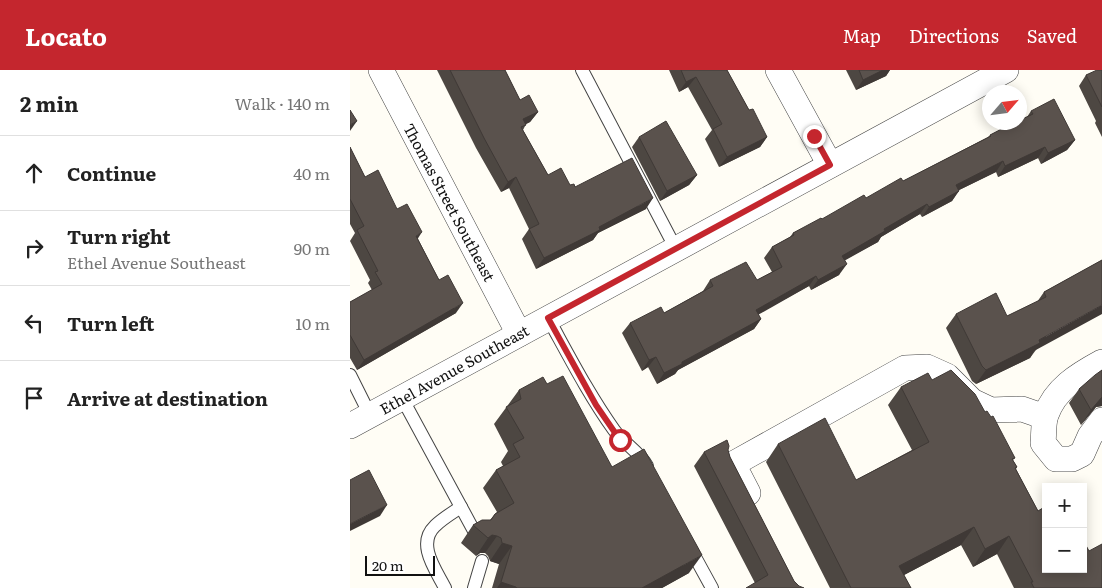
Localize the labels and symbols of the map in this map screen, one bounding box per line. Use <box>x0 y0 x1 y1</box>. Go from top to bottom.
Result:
north arrow <box>982 85 1027 130</box>
street label: Thomas Street Southeast <box>398 119 502 285</box>
route end <box>803 125 826 148</box>
street label: Ethel Avenue Southeast <box>375 318 533 420</box>
route start <box>609 429 632 452</box>
scale bar <box>365 553 435 576</box>

